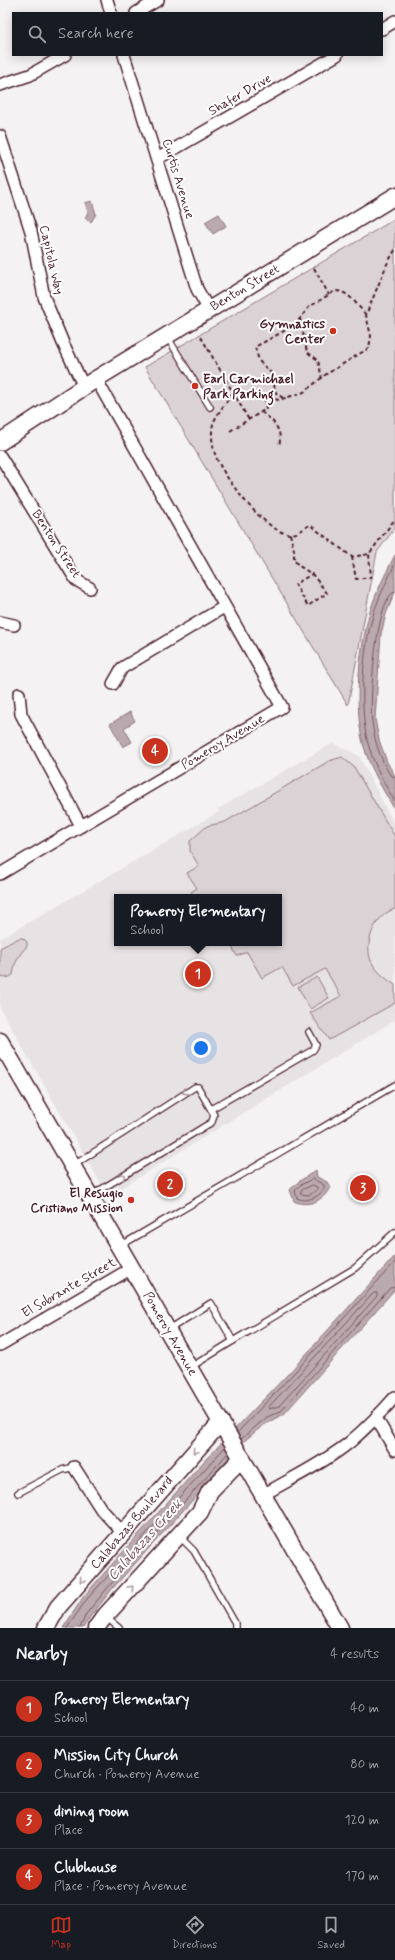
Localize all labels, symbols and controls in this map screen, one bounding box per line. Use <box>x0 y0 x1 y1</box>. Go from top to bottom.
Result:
search box <box>12 12 383 56</box>
icon: search <box>26 23 48 45</box>
text: Search here <box>58 24 134 44</box>
street label: Shafer Drive <box>205 70 275 120</box>
street label: Curtis Avenue <box>158 137 198 221</box>
street label: Capitola Way <box>35 224 67 296</box>
street label: Benton Street <box>207 261 283 315</box>
place label: Gymnastics Center <box>259 316 325 348</box>
marker: Gymnastics Center <box>328 326 338 336</box>
place label: Earl Carmichael Park Parking <box>203 371 294 406</box>
marker: Earl Carmichael Park Parking <box>190 381 200 391</box>
street label: Benton Street <box>28 507 84 581</box>
street label: Pomeroy Avenue <box>178 710 268 774</box>
pin: 4 <box>142 736 168 766</box>
popup <box>114 894 282 946</box>
text: Pomeroy Elementary <box>130 902 266 922</box>
text: School <box>130 922 164 939</box>
pin: 1 <box>185 959 211 989</box>
your location <box>191 1038 211 1058</box>
one-way arrow <box>183 1088 190 1095</box>
pin: 2 <box>157 1169 183 1199</box>
one-way arrow <box>119 1173 126 1180</box>
pin: 3 <box>350 1173 376 1203</box>
place label: El Resugio Cristiano Mission <box>31 1185 124 1217</box>
marker: El Resugio Cristiano Mission <box>126 1195 136 1205</box>
street label: El Sobrante Street <box>19 1254 120 1322</box>
street label: Pomeroy Avenue <box>139 1289 201 1379</box>
one-way arrow <box>193 1446 200 1454</box>
street label: Calabazas Boulevard <box>87 1473 177 1573</box>
water label: Calabazas Creek <box>104 1495 187 1584</box>
one-way arrow <box>79 1575 86 1583</box>
one-way arrow <box>126 1585 134 1593</box>
text: Nearby <box>16 1643 68 1665</box>
text: 4 results <box>330 1646 379 1663</box>
text: Pomeroy Elementary <box>54 1690 189 1710</box>
text: 1 <box>26 1700 32 1717</box>
text: 40 m <box>350 1700 379 1717</box>
text: School <box>54 1710 88 1727</box>
text: Mission City Church <box>54 1746 178 1766</box>
text: 2 <box>26 1756 32 1773</box>
text: 80 m <box>350 1756 379 1773</box>
text: Church · Pomeroy Avenue <box>54 1766 200 1783</box>
text: dining room <box>54 1802 129 1822</box>
text: 3 <box>26 1812 32 1829</box>
text: 120 m <box>345 1812 379 1829</box>
text: Place <box>54 1822 83 1839</box>
text: Clubhouse <box>54 1858 117 1878</box>
text: 4 <box>25 1868 33 1885</box>
text: 170 m <box>345 1868 379 1885</box>
text: Place · Pomeroy Avenue <box>54 1878 187 1895</box>
tab: Map <box>50 1914 72 1952</box>
tab: Directions <box>172 1914 217 1952</box>
tab: Saved <box>317 1914 345 1952</box>

